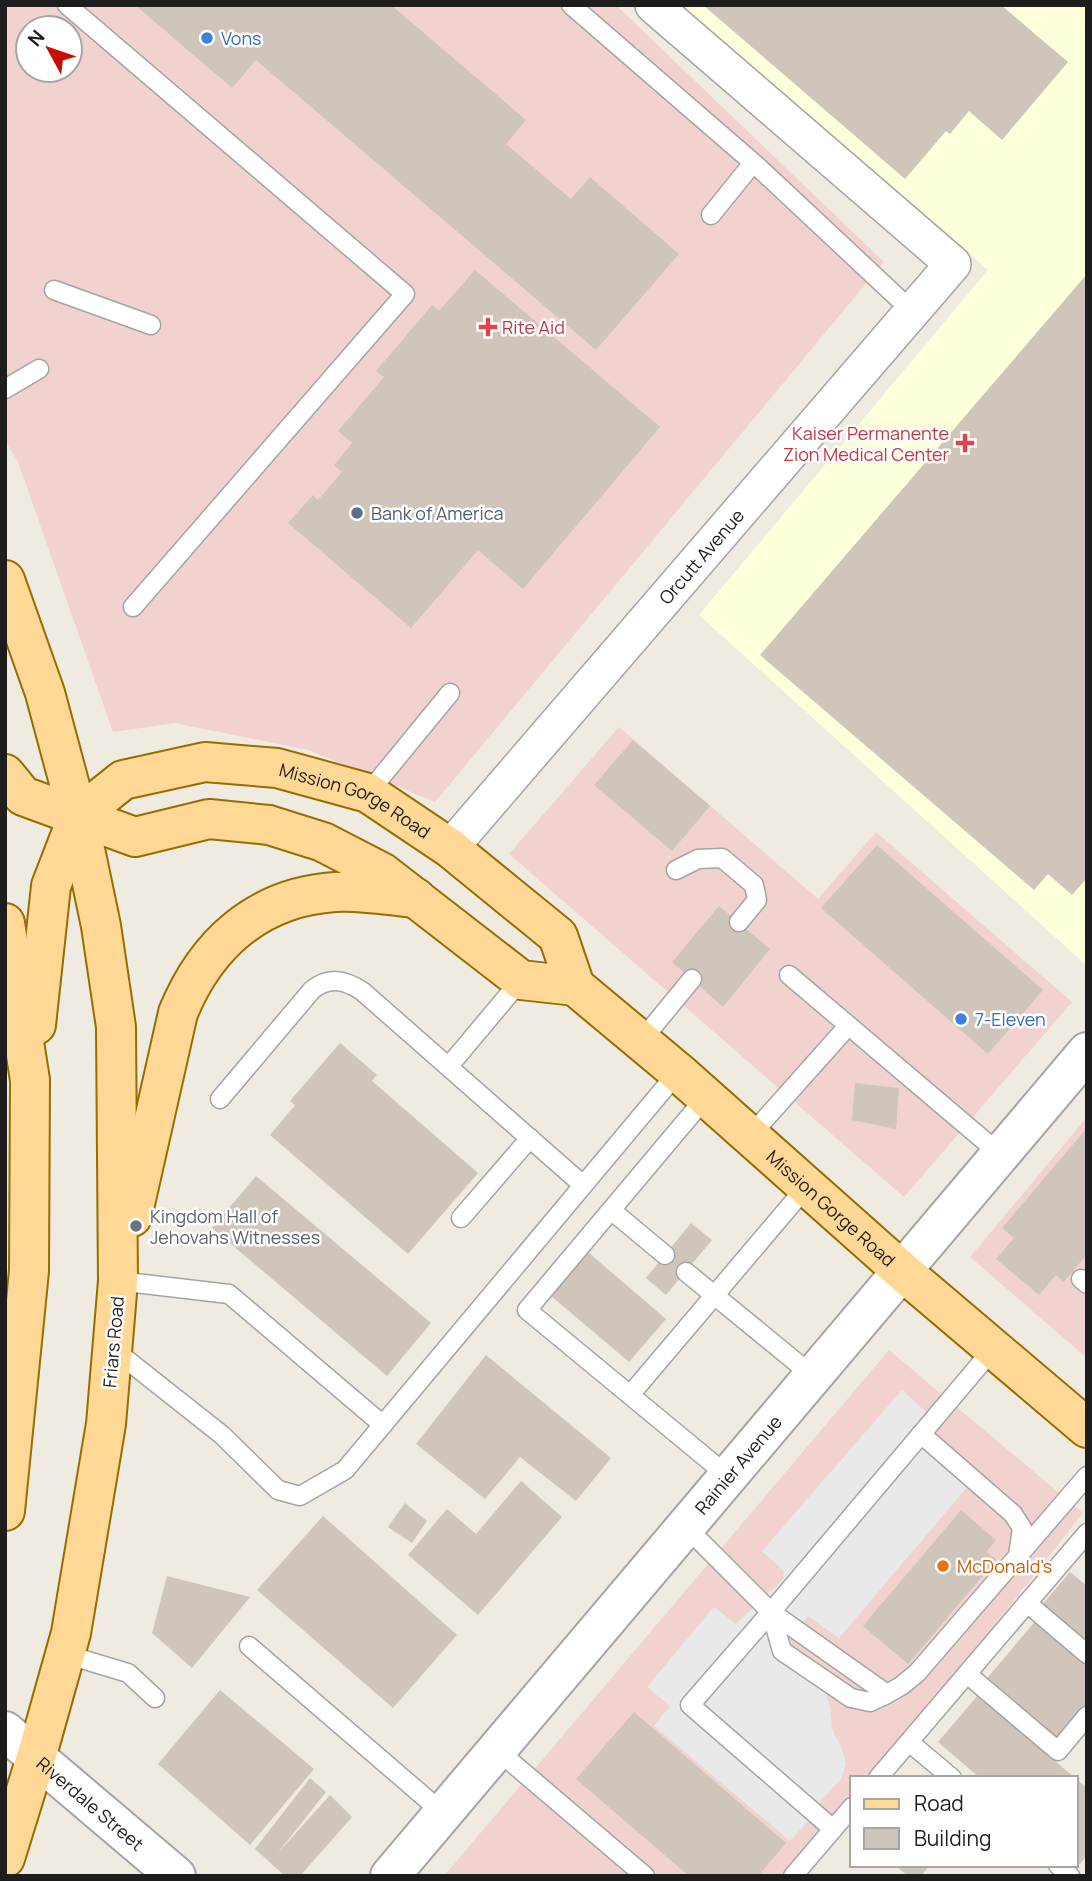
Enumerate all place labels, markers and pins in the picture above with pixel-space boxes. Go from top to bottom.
place label: Vons [221,26,262,50]
marker: Vons [199,30,215,46]
place label: Rite Aid [502,315,565,339]
marker: Rite Aid [480,319,496,335]
place label: Kaiser Permanente Zion Medical Center [783,421,950,466]
marker: Kaiser Permanente Zion Medical Center [955,433,975,453]
place label: Bank of America [371,501,504,525]
marker: Bank of America [349,505,365,521]
place label: 7-Eleven [975,1007,1046,1031]
marker: 7-Eleven [953,1011,969,1027]
place label: Kingdom Hall of Jehovahs Witnesses [150,1204,320,1249]
marker: Kingdom Hall of Jehovahs Witnesses [128,1218,144,1234]
place label: McDonald's [957,1554,1052,1578]
marker: McDonald's [935,1558,951,1574]

